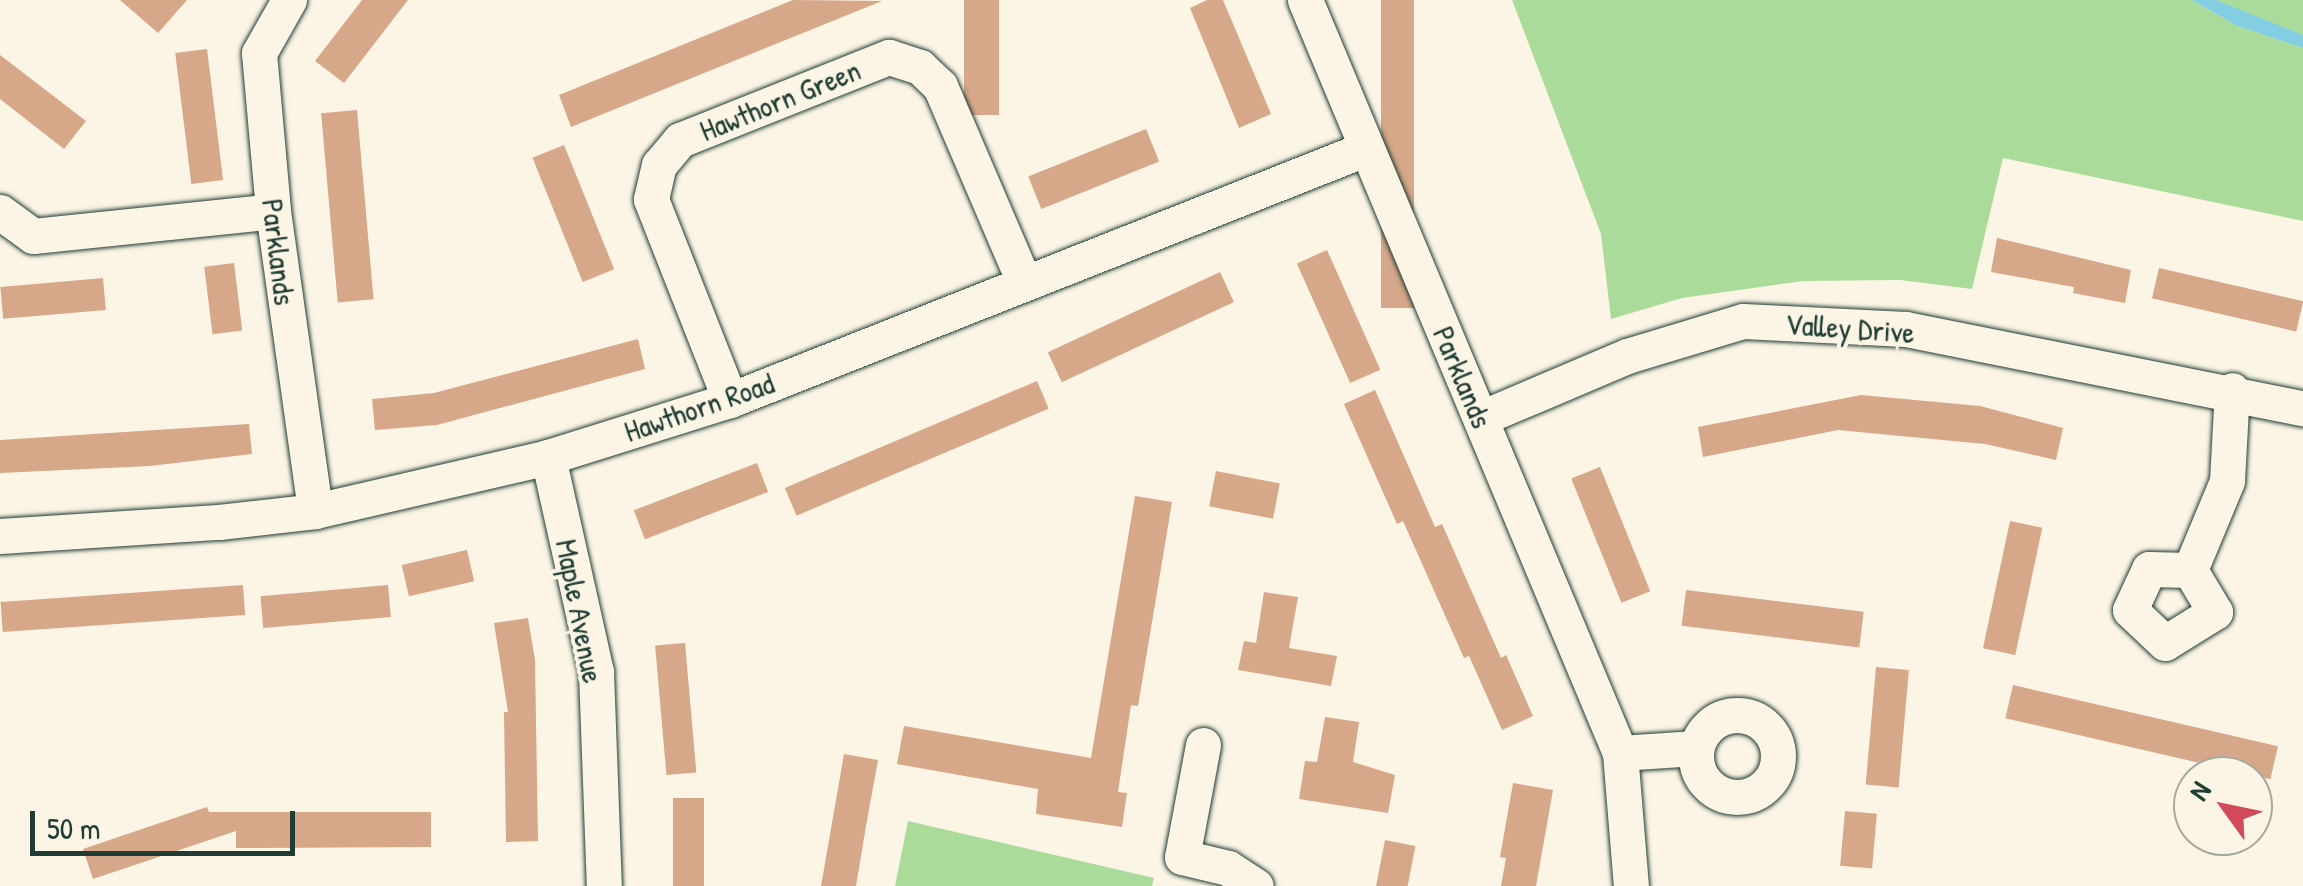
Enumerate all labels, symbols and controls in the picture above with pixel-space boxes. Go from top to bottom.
street label: Hawthorn Green [694,51,866,149]
street label: Parklands [255,197,303,307]
street label: Valley Drive [1784,306,1916,350]
street label: Parklands [1426,321,1500,433]
street label: Hawthorn Road [619,365,779,449]
street label: Maple Avenue [548,536,612,686]
north arrow [2173,756,2273,856]
text: N [2180,774,2220,807]
scale bar [35,791,300,853]
text: 50 m [47,808,100,848]

